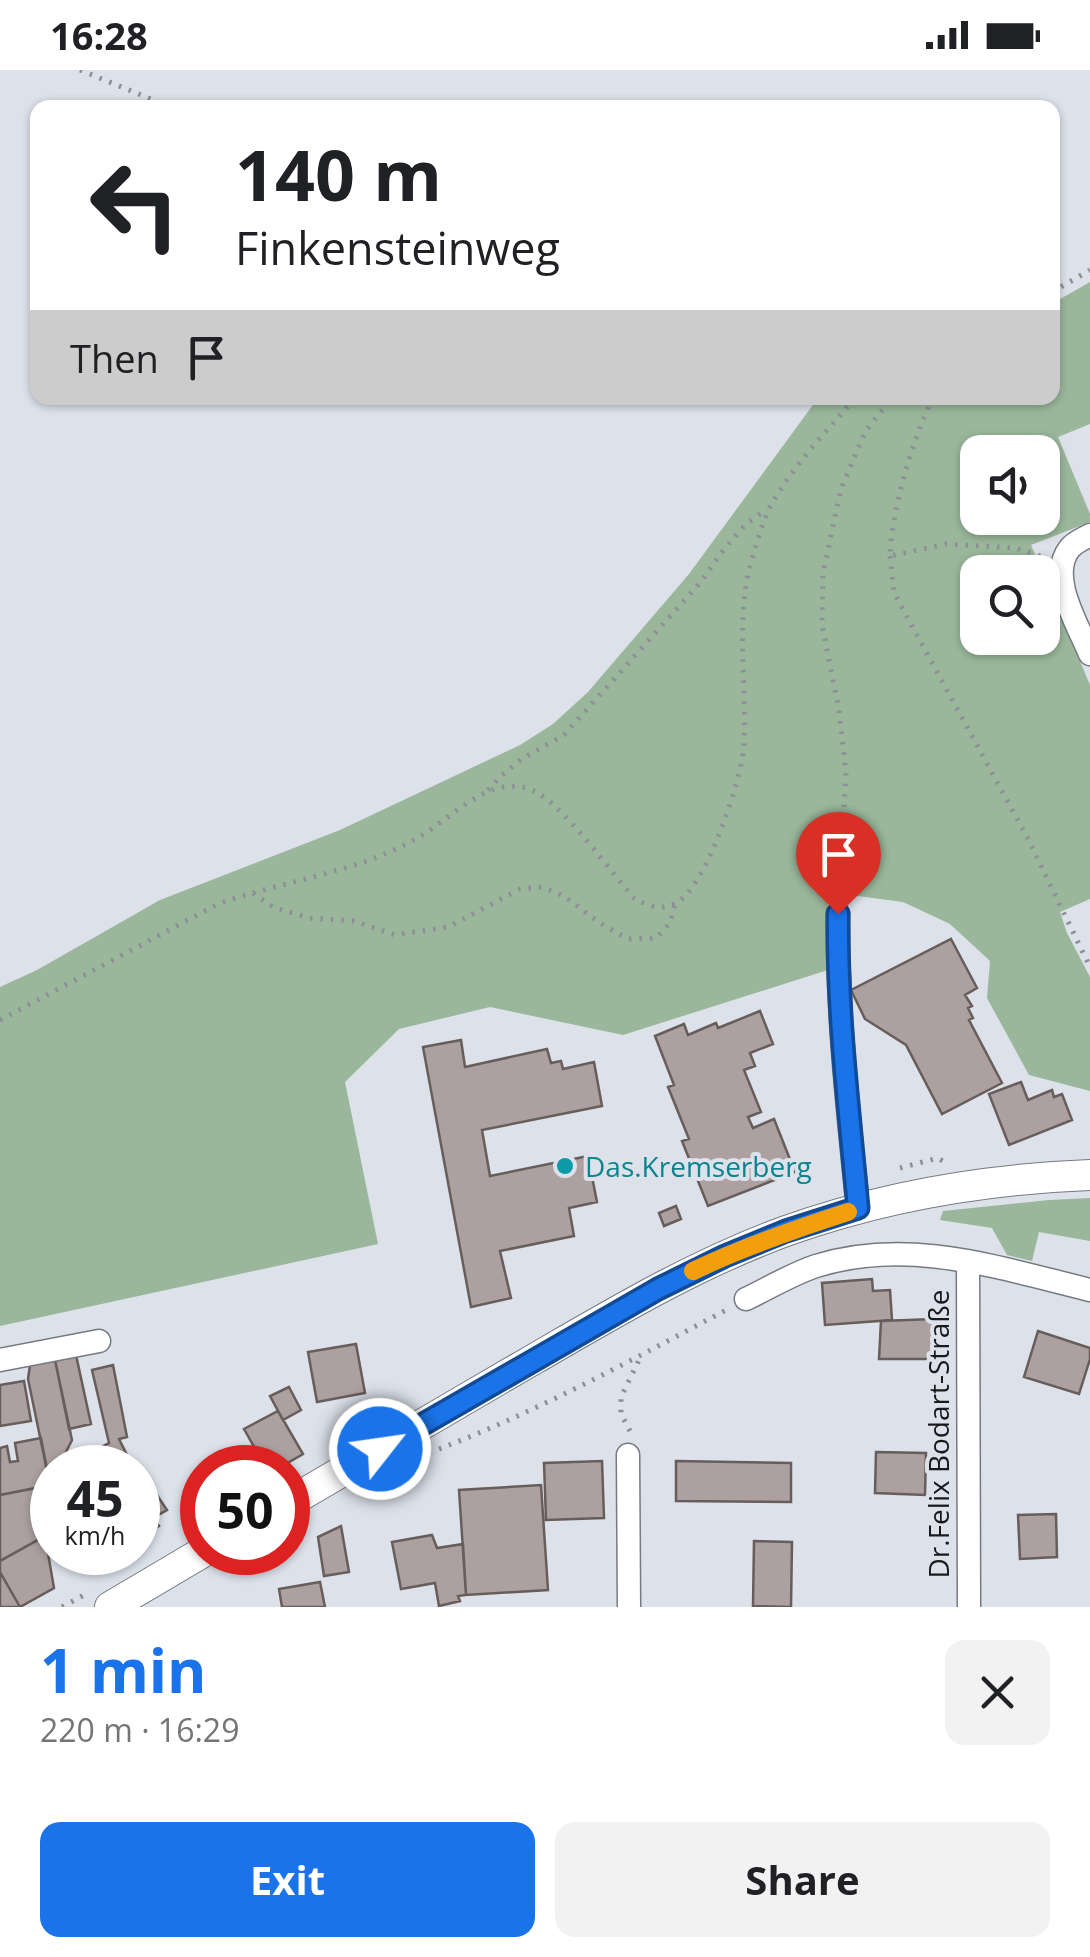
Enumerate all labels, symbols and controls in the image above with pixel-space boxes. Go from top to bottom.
text: 16:28 [50,9,148,61]
text: 140 m [235,126,442,222]
icon: left [70,140,200,270]
text: Finkensteinweg [235,217,560,278]
icon: arrive [179,330,234,385]
text: Then [70,332,159,384]
map controls [960,435,1060,655]
button: sound [960,435,1060,535]
button: search [960,555,1060,655]
pin [796,812,881,915]
icon: arrive [811,827,866,882]
place label: Das.Kremserberg [585,1147,812,1185]
marker: Das.Kremserberg [554,1155,576,1177]
street label: Dr.Felix Bodart-Straße [919,1290,957,1578]
position arrow [328,1397,432,1501]
speed limit sign: 50 [180,1445,310,1575]
text: 45 [66,1464,124,1532]
text: km/h [65,1518,125,1552]
text: 1 min [40,1629,207,1711]
button: close [945,1640,1050,1745]
text: 220 m · 16:29 [40,1708,239,1751]
button: Exit [40,1822,535,1937]
button: Share [555,1822,1050,1937]

